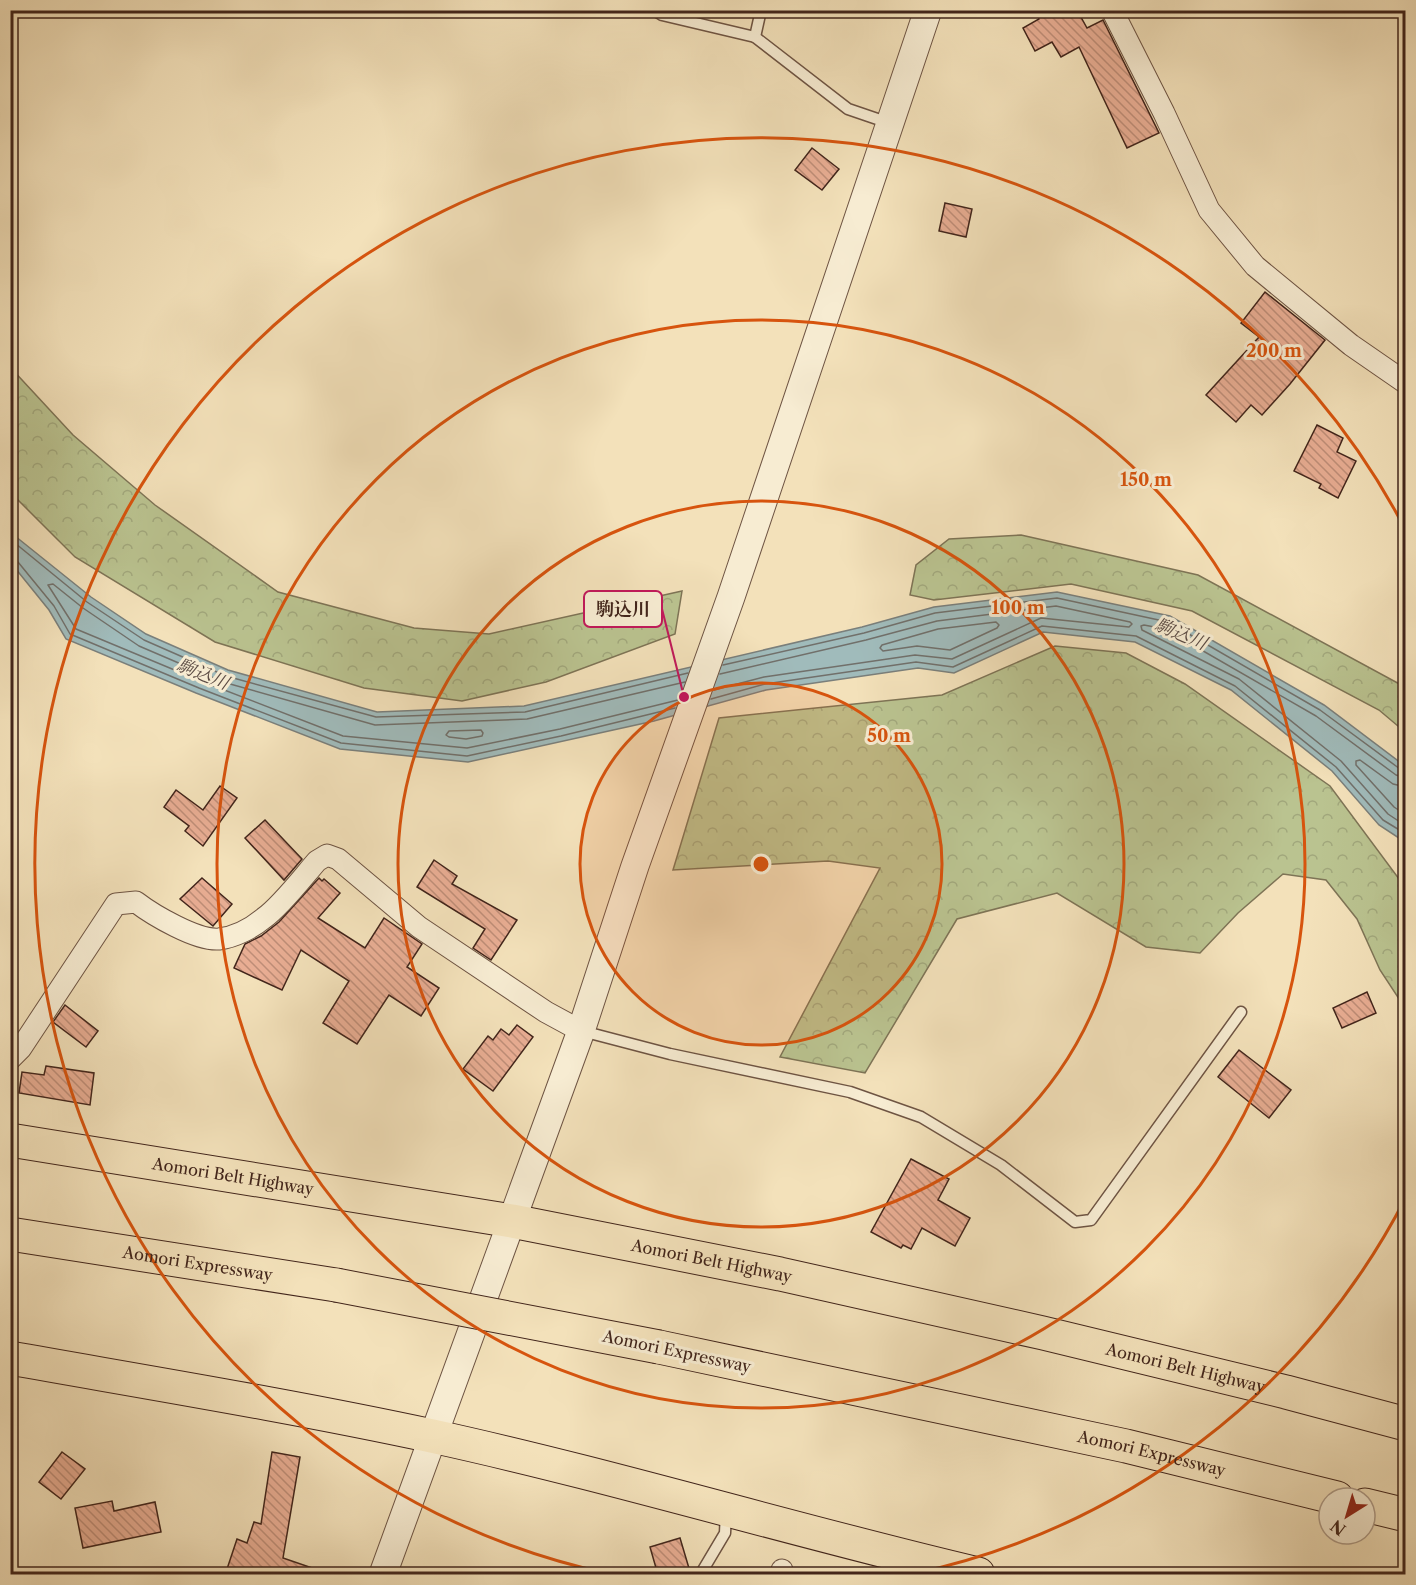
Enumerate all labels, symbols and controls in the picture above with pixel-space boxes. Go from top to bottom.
text: 200 m [1246,340,1302,362]
text: 150 m [1120,469,1172,491]
callout: 駒込川 [584,591,662,627]
text: 100 m [991,597,1045,619]
text: 駒込川 [596,598,650,620]
water label: 駒込川 [1152,613,1212,655]
water label: 駒込川 [174,654,234,695]
text: 50 m [867,725,911,747]
centre of rings [751,854,771,874]
street label: Aomori Belt Highway [150,1153,316,1199]
street label: Aomori Belt Highway [629,1235,795,1287]
street label: Aomori Expressway [120,1242,275,1285]
street label: Aomori Expressway [600,1325,754,1377]
street label: Aomori Belt Highway [1103,1338,1268,1397]
street label: Aomori Expressway [1075,1426,1229,1480]
north arrow [1317,1486,1377,1546]
text: N [1326,1516,1350,1540]

